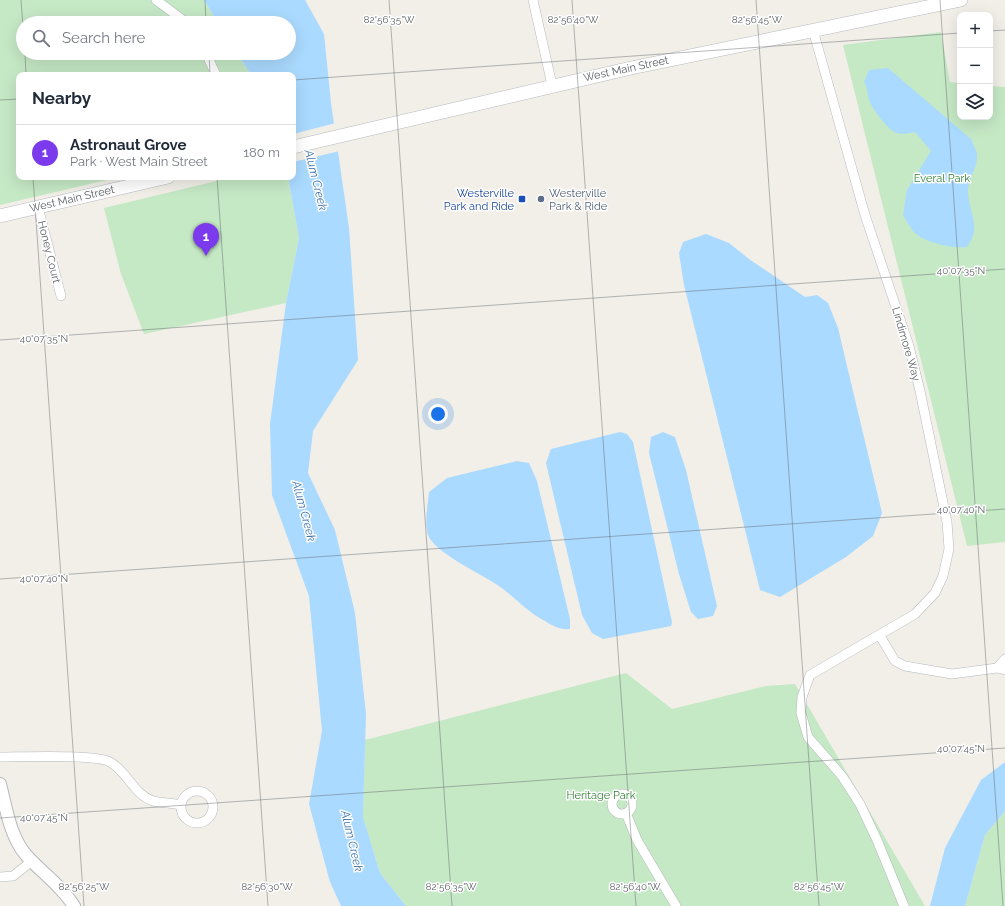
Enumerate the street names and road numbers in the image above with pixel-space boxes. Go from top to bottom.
street label: West Main Street [582,54,670,84]
street label: West Main Street [28,183,116,215]
street label: Honey Court [35,219,63,285]
street label: Lindimore Way [889,305,923,383]

